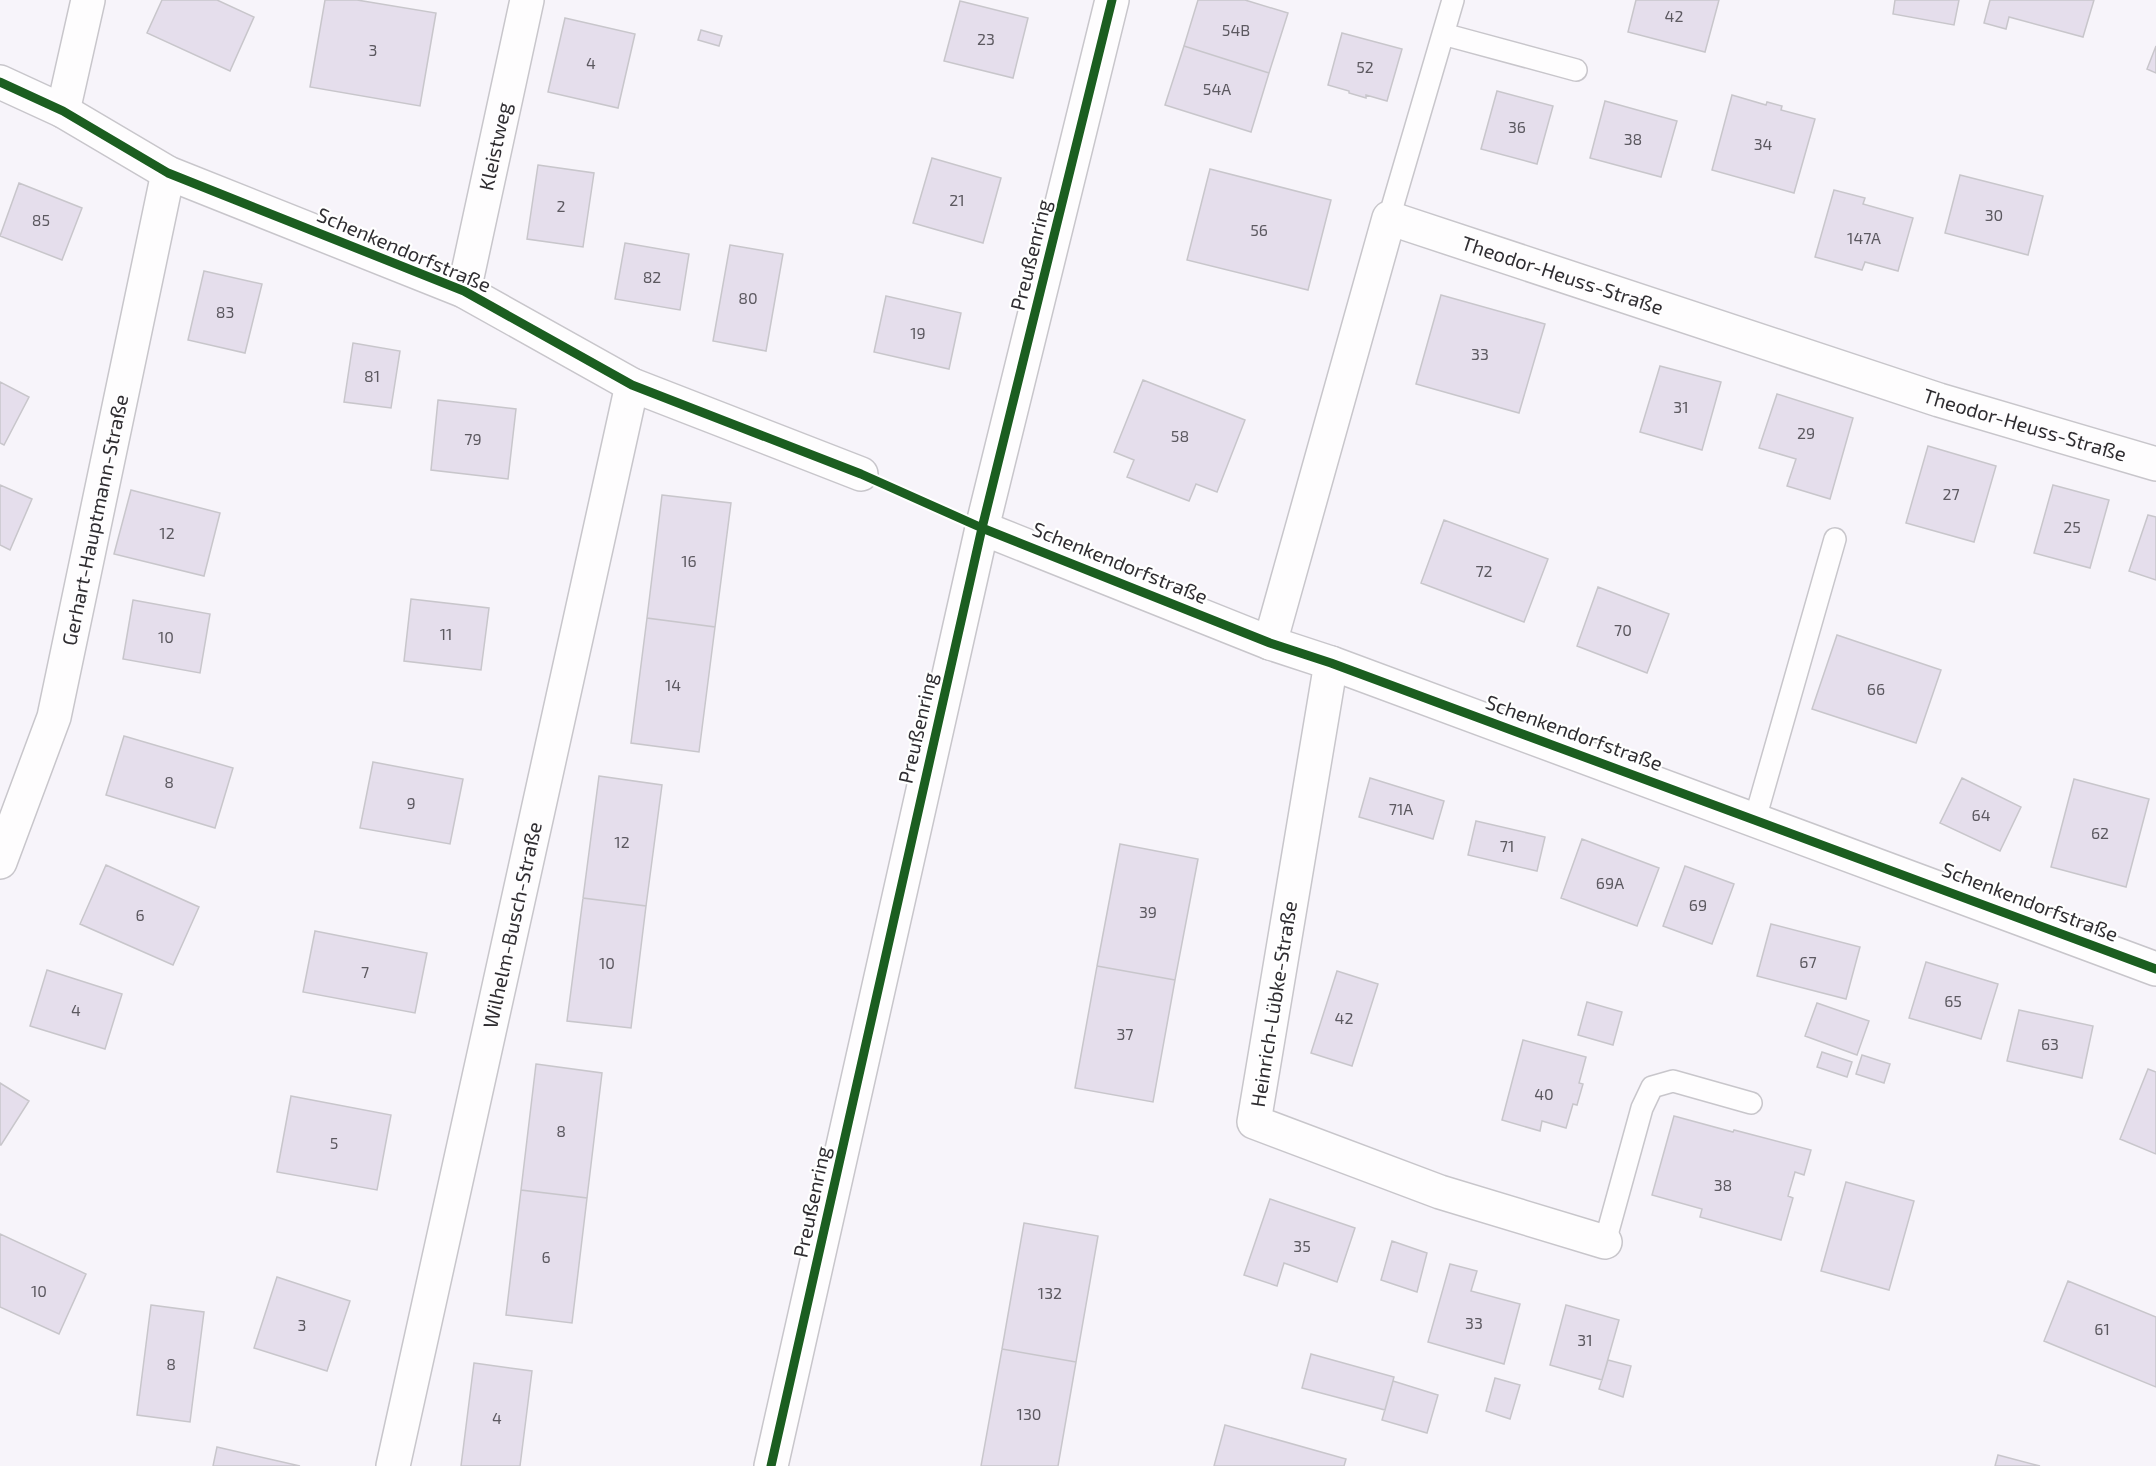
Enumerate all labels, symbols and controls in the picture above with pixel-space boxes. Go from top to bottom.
house number: 42 [1665,6,1683,25]
house number: 54B [1222,20,1250,39]
house number: 23 [977,29,995,48]
house number: 3 [369,40,377,59]
house number: 4 [586,53,596,72]
house number: 52 [1356,57,1374,76]
house number: 54A [1203,79,1231,98]
street label: Kleistweg [473,100,516,192]
house number: 36 [1508,117,1526,136]
house number: 38 [1624,129,1642,148]
house number: 34 [1754,134,1773,153]
house number: 21 [949,190,965,209]
house number: 2 [557,196,566,215]
street label: Preußenring [1005,197,1055,313]
street label: Schenkendorfstraße [314,202,495,297]
house number: 30 [1985,205,2003,224]
house number: 85 [32,210,50,229]
house number: 56 [1250,220,1268,239]
house number: 147A [1847,228,1881,247]
street label: Theodor-Heuss-Straße [1459,230,1667,319]
house number: 82 [643,267,661,286]
house number: 80 [738,288,758,307]
house number: 83 [216,302,234,321]
house number: 19 [910,323,926,342]
house number: 33 [1471,344,1489,363]
house number: 81 [364,366,380,385]
street label: Theodor-Heuss-Straße [1920,383,2130,466]
street label: Gerhart-Hauptmann-Straße [56,392,132,648]
house number: 31 [1673,397,1689,416]
house number: 29 [1797,423,1815,442]
house number: 58 [1171,426,1189,445]
house number: 79 [464,429,482,448]
house number: 27 [1942,484,1960,503]
street label: Schenkendorfstraße [1029,516,1211,608]
house number: 25 [2063,517,2081,536]
house number: 12 [159,523,175,542]
house number: 16 [681,551,697,570]
house number: 72 [1475,561,1493,580]
house number: 70 [1614,620,1632,639]
house number: 11 [440,624,452,643]
house number: 10 [158,627,174,646]
street label: Preußenring [893,670,941,786]
house number: 14 [665,675,681,694]
house number: 66 [1867,679,1885,698]
street label: Schenkendorfstraße [1483,689,1666,775]
house number: 8 [164,772,174,791]
house number: 9 [406,793,416,812]
house number: 71A [1389,799,1413,818]
house number: 64 [1972,805,1991,824]
street label: Wilhelm-Busch-Straße [477,819,546,1030]
house number: 62 [2091,823,2109,842]
house number: 12 [614,832,630,851]
house number: 71 [1500,836,1514,855]
street label: Schenkendorfstraße [1939,856,2122,946]
house number: 69A [1596,873,1624,892]
house number: 69 [1689,895,1707,914]
street label: Heinrich-Lübke-Straße [1245,899,1301,1109]
house number: 39 [1139,902,1157,921]
house number: 6 [135,905,145,924]
house number: 67 [1799,952,1817,971]
house number: 10 [599,953,615,972]
house number: 7 [361,962,369,981]
house number: 65 [1944,991,1962,1010]
house number: 4 [71,1000,81,1019]
house number: 42 [1335,1008,1353,1027]
house number: 37 [1116,1024,1134,1043]
house number: 63 [2041,1034,2059,1053]
house number: 40 [1534,1084,1554,1103]
house number: 8 [556,1121,566,1140]
house number: 5 [330,1133,338,1152]
street label: Preußenring [788,1144,835,1260]
house number: 38 [1714,1175,1732,1194]
house number: 35 [1293,1236,1311,1255]
house number: 6 [541,1247,551,1266]
house number: 10 [31,1281,47,1300]
house number: 132 [1038,1283,1062,1302]
house number: 33 [1465,1313,1483,1332]
house number: 3 [298,1315,306,1334]
house number: 61 [2094,1319,2110,1338]
house number: 31 [1577,1330,1593,1349]
house number: 8 [166,1354,176,1373]
house number: 130 [1017,1404,1041,1423]
house number: 4 [492,1408,502,1427]

